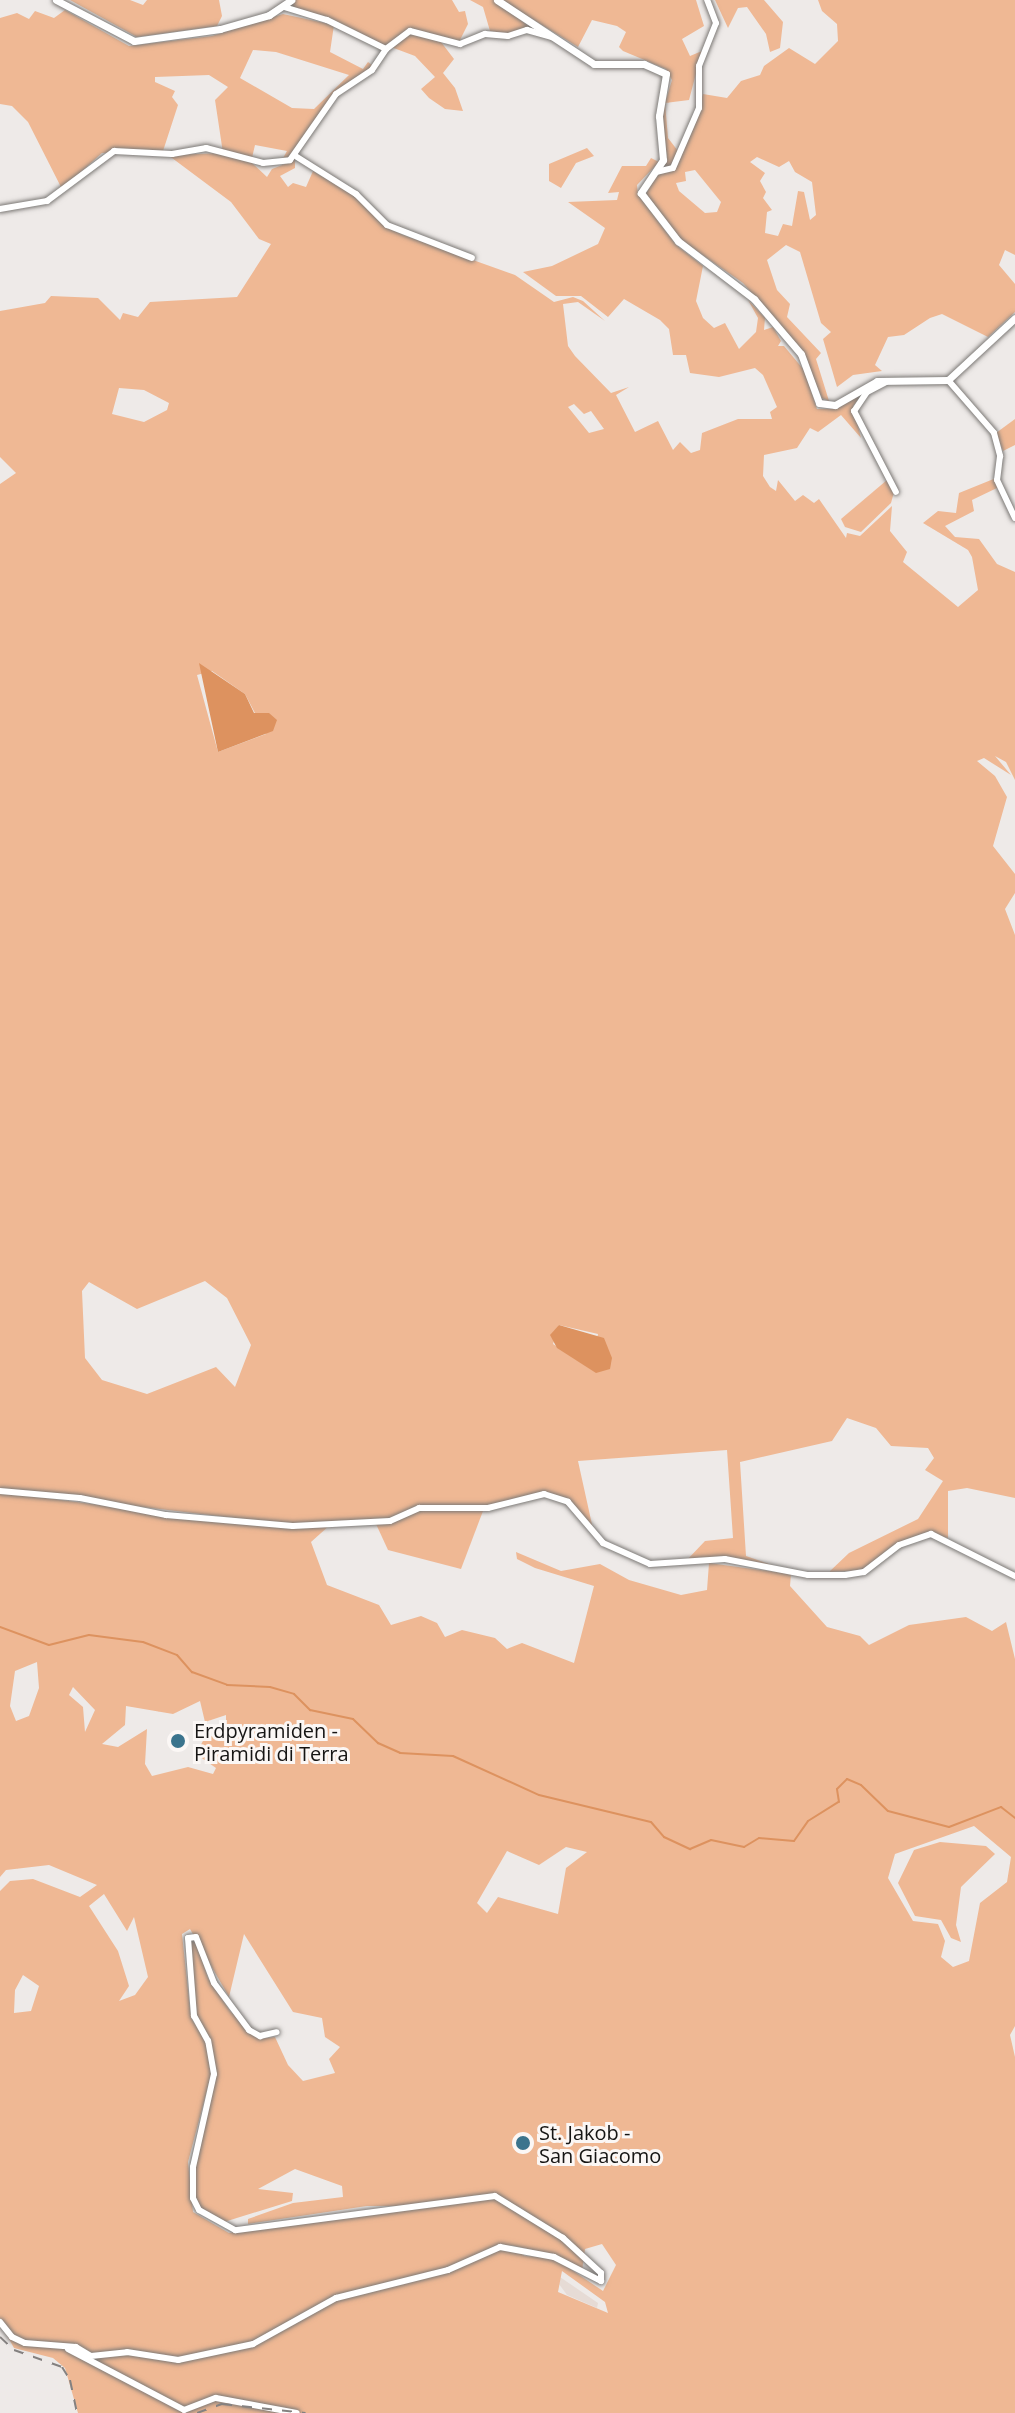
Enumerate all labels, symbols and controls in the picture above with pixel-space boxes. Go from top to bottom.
place label: Erdpyramiden - Piramidi di Terra [194,1718,349,1765]
marker: Erdpyramiden - Piramidi di Terra [169,1732,187,1750]
place label: St. Jakob - San Giacomo [539,2120,661,2167]
marker: St. Jakob - San Giacomo [514,2134,532,2152]

